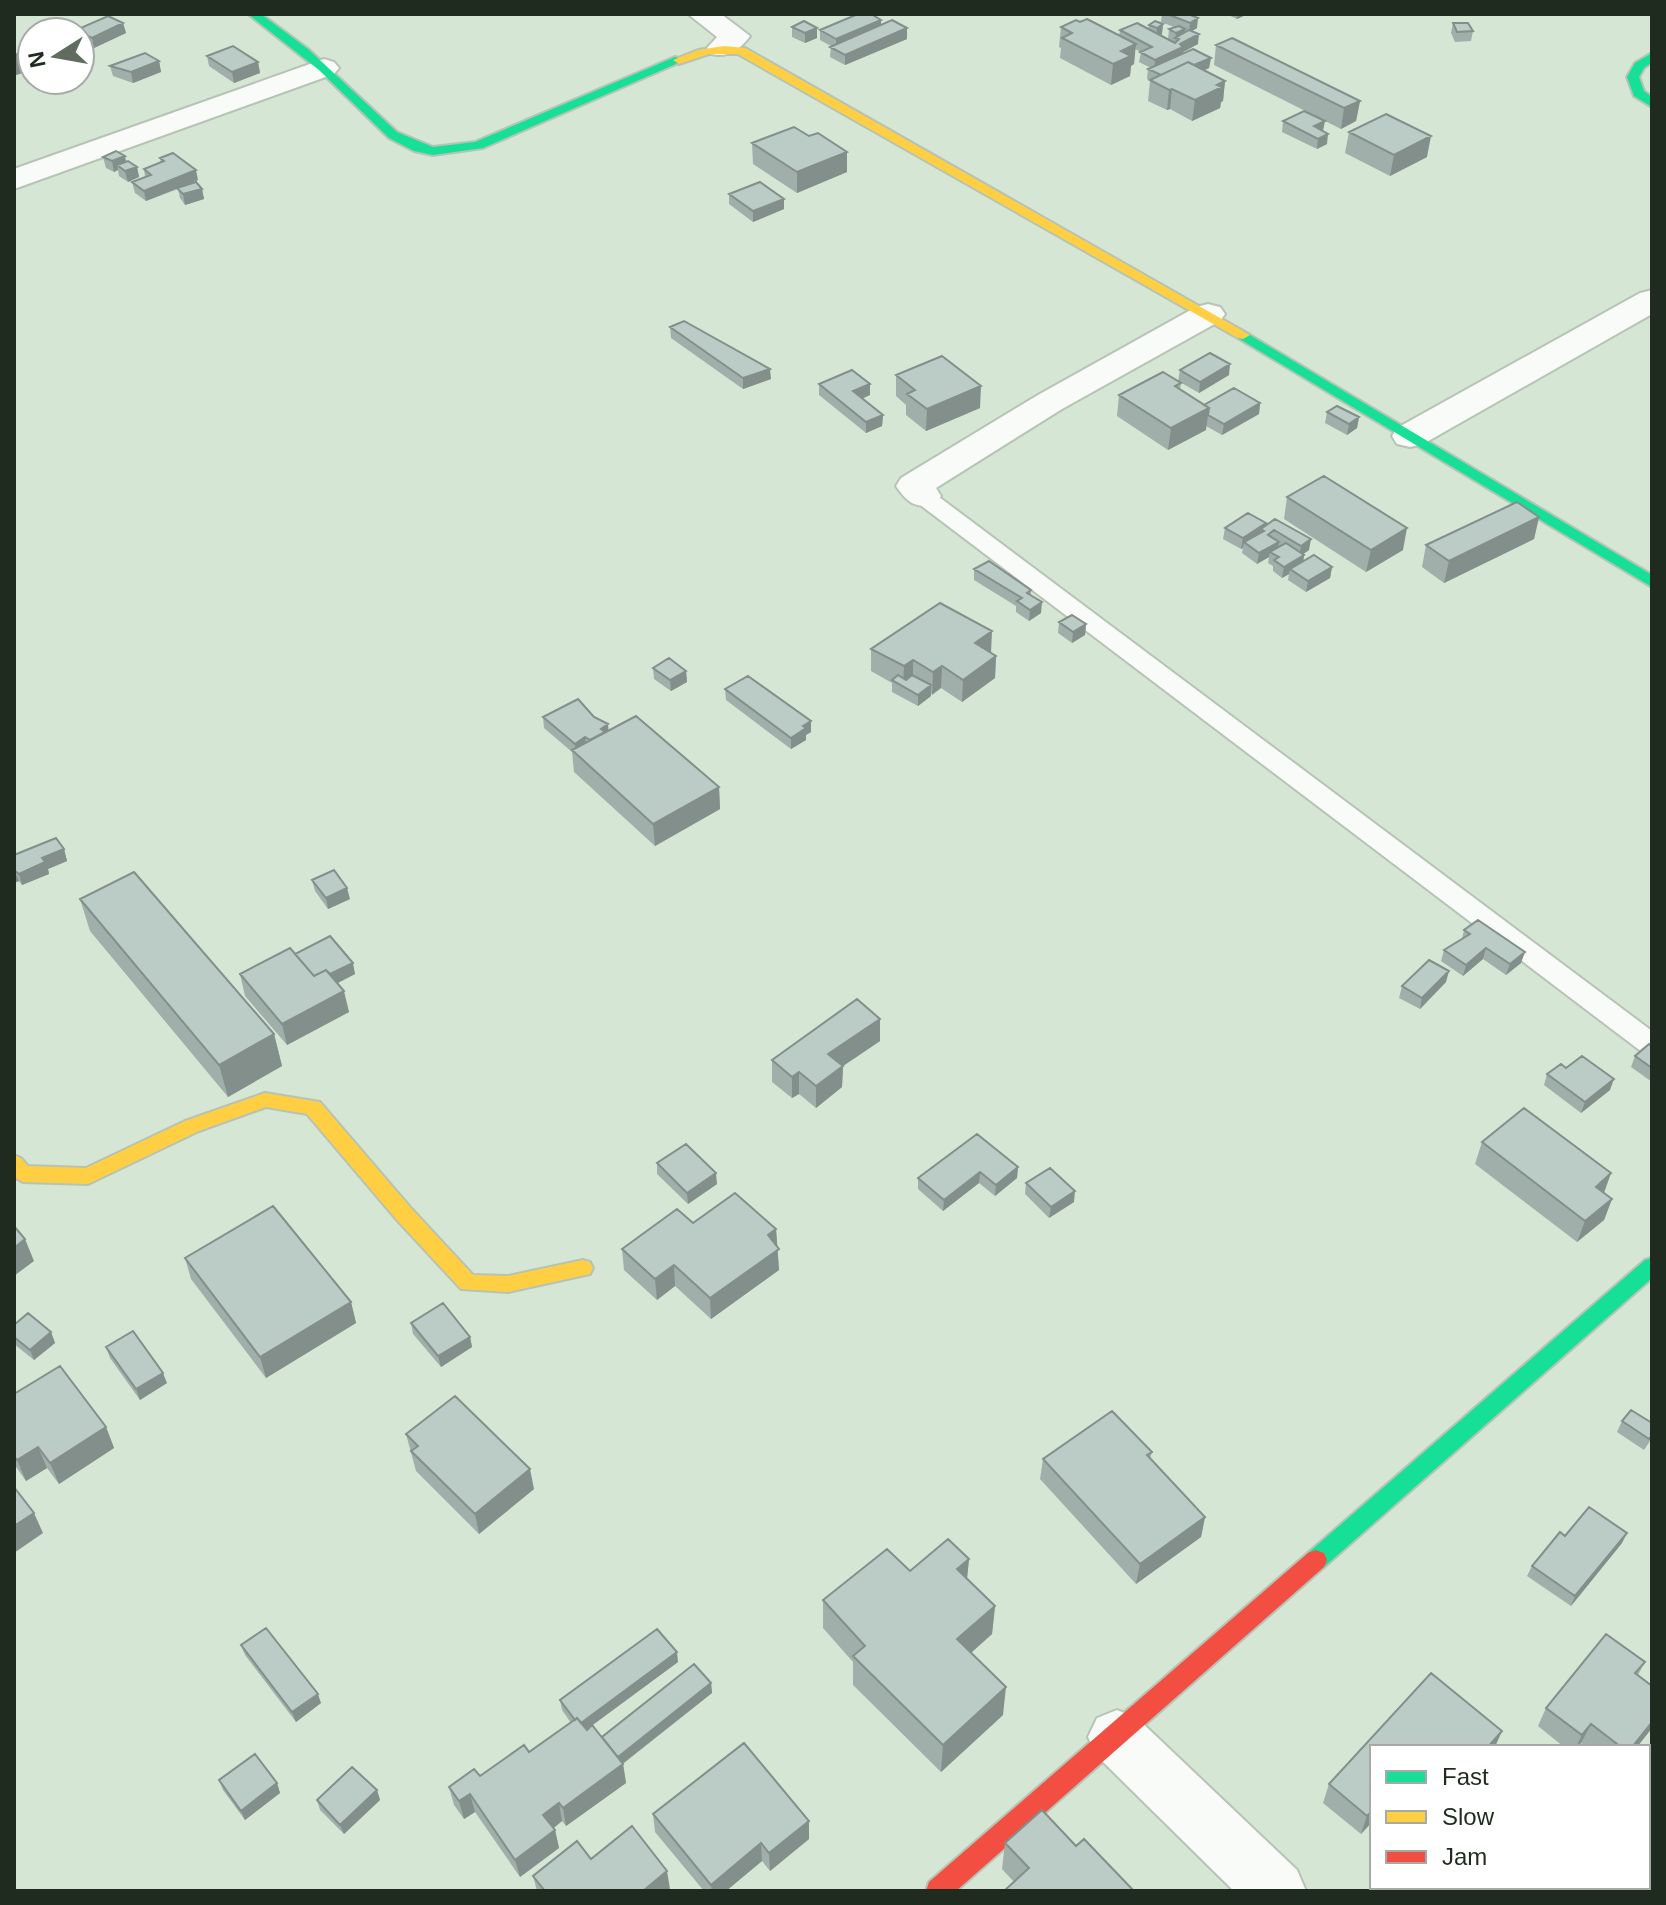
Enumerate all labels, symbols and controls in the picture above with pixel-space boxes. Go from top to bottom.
north arrow [16,16,96,96]
text: N [23,50,51,70]
legend [1370,1745,1650,1889]
text: Fast [1442,1763,1489,1790]
text: Slow [1442,1803,1495,1830]
text: Jam [1442,1843,1487,1870]

